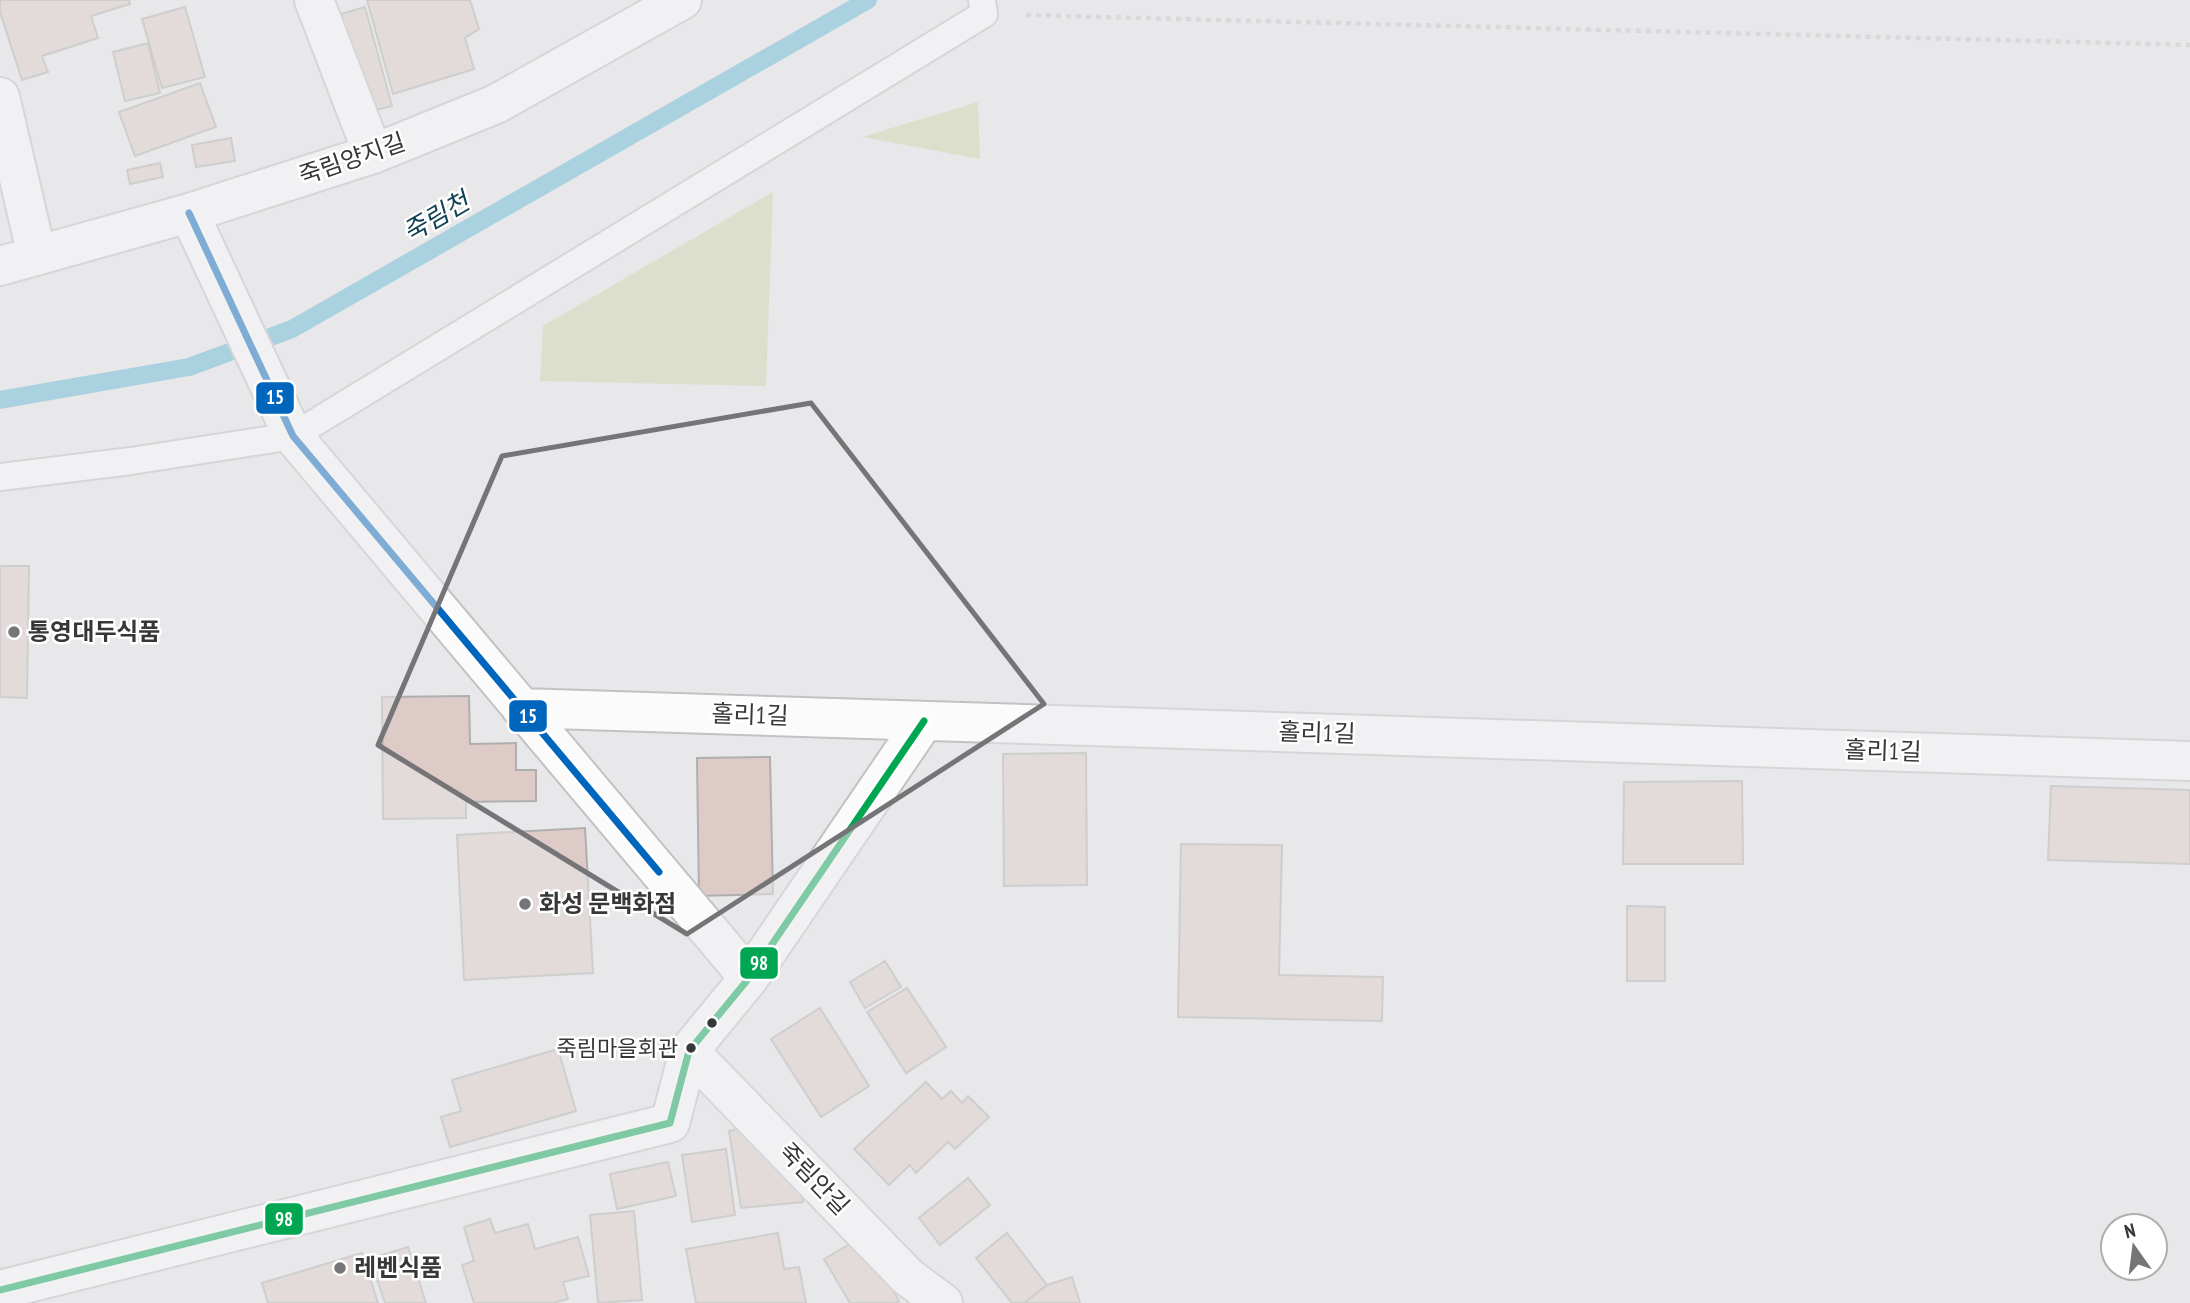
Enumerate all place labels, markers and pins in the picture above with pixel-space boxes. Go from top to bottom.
place label: 통영대두식품 [28,616,160,647]
marker: 통영대두식품 [6,624,22,640]
place label: 화성 문백화점 [539,888,676,919]
marker: 화성 문백화점 [517,896,533,912]
unlabelled marker [705,1016,719,1030]
place label: 죽림마을회관 [557,1034,678,1062]
marker: 죽림마을회관 [684,1041,698,1055]
place label: 레벤식품 [354,1252,442,1283]
marker: 레벤식품 [332,1260,348,1276]

